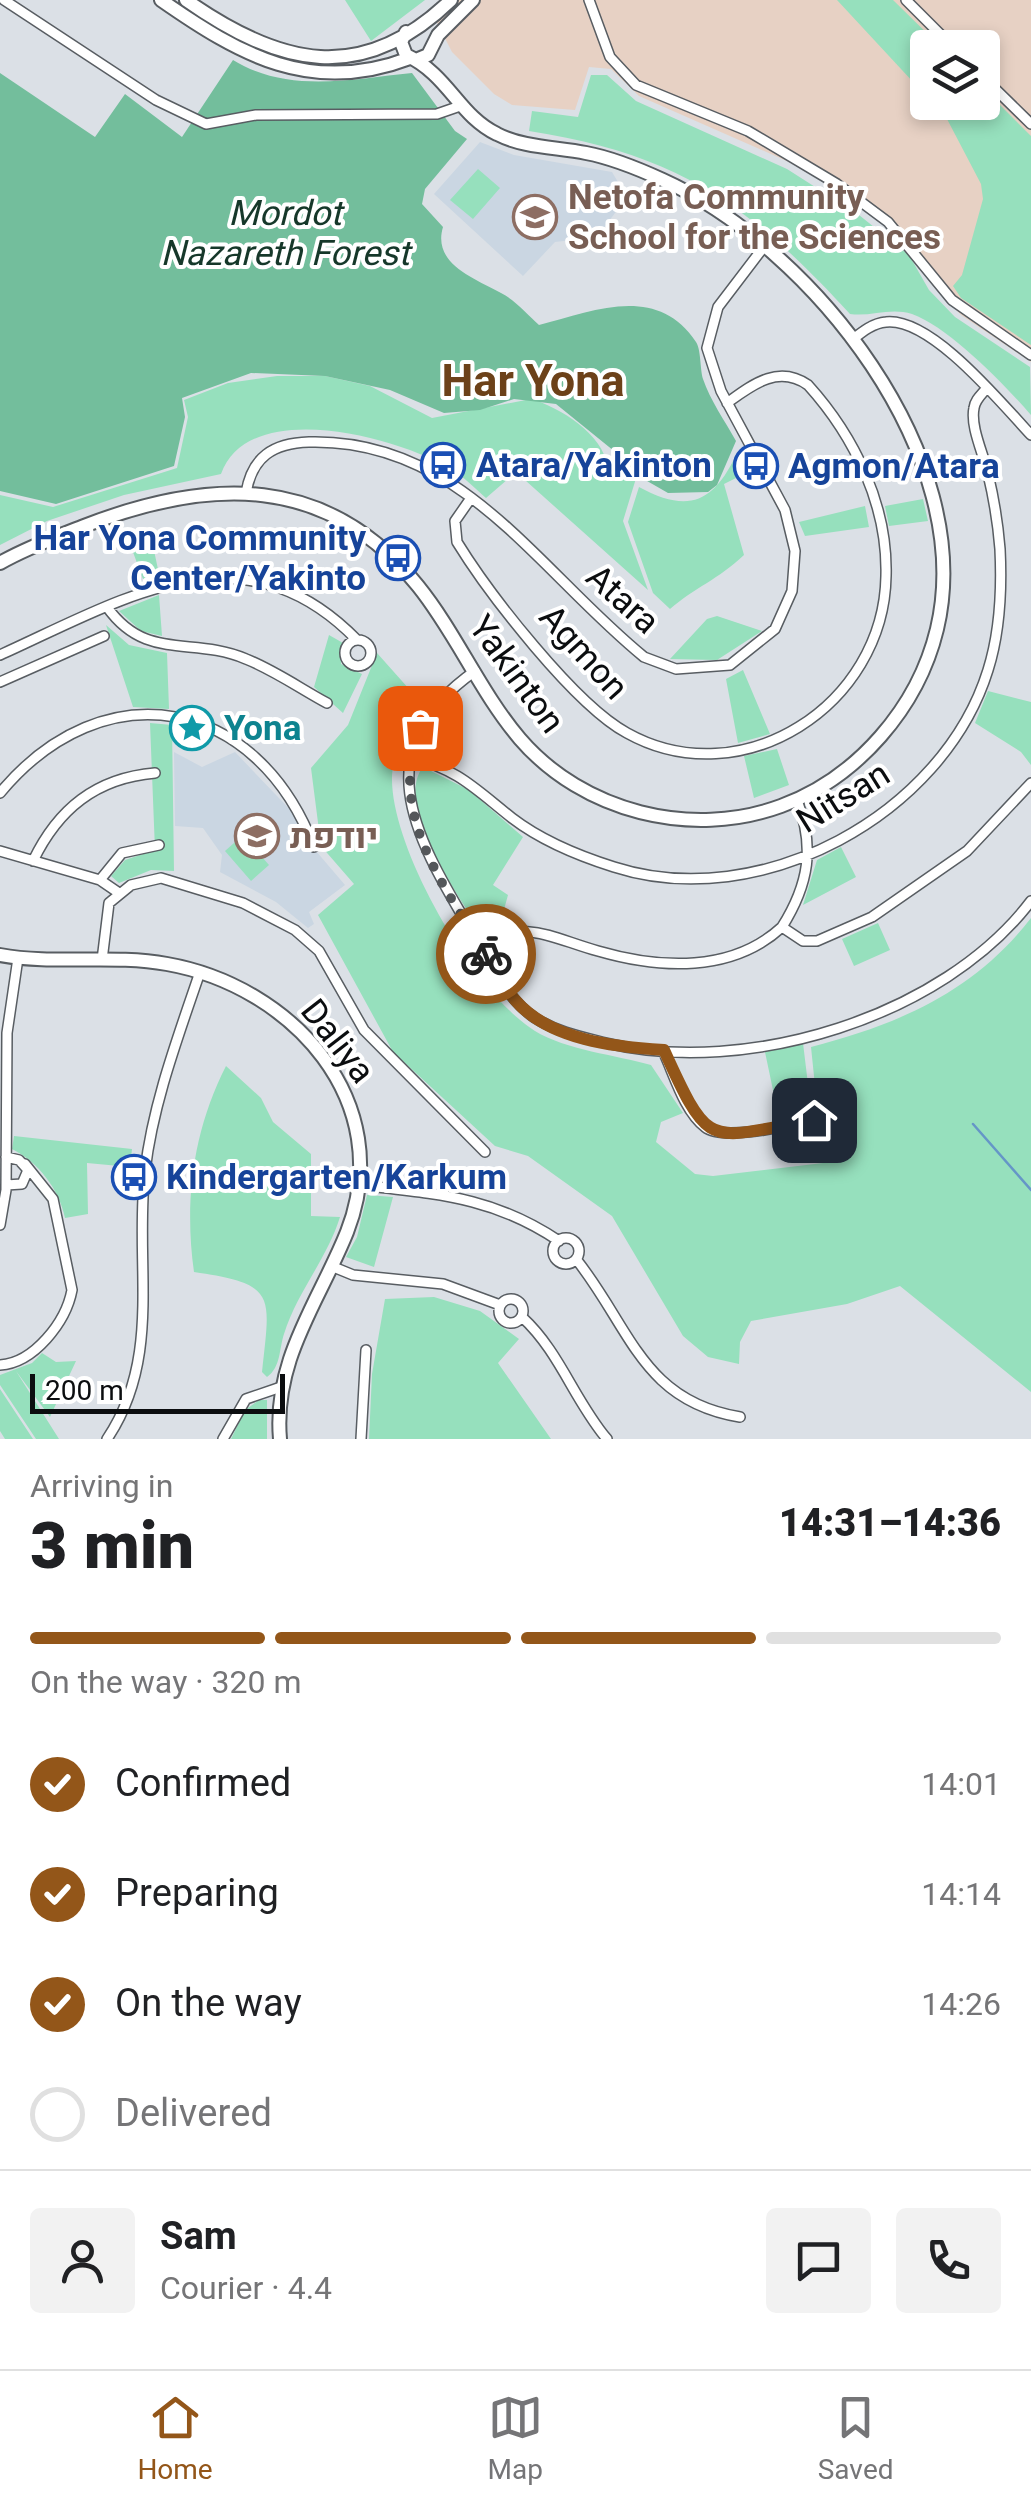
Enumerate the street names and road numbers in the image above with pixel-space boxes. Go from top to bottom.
street label: Atara [574,552,671,647]
street label: Agmon [526,593,640,712]
street label: Yakinton [455,605,577,745]
street label: Nitsan [787,749,900,847]
street label: Daliya [288,988,387,1095]

